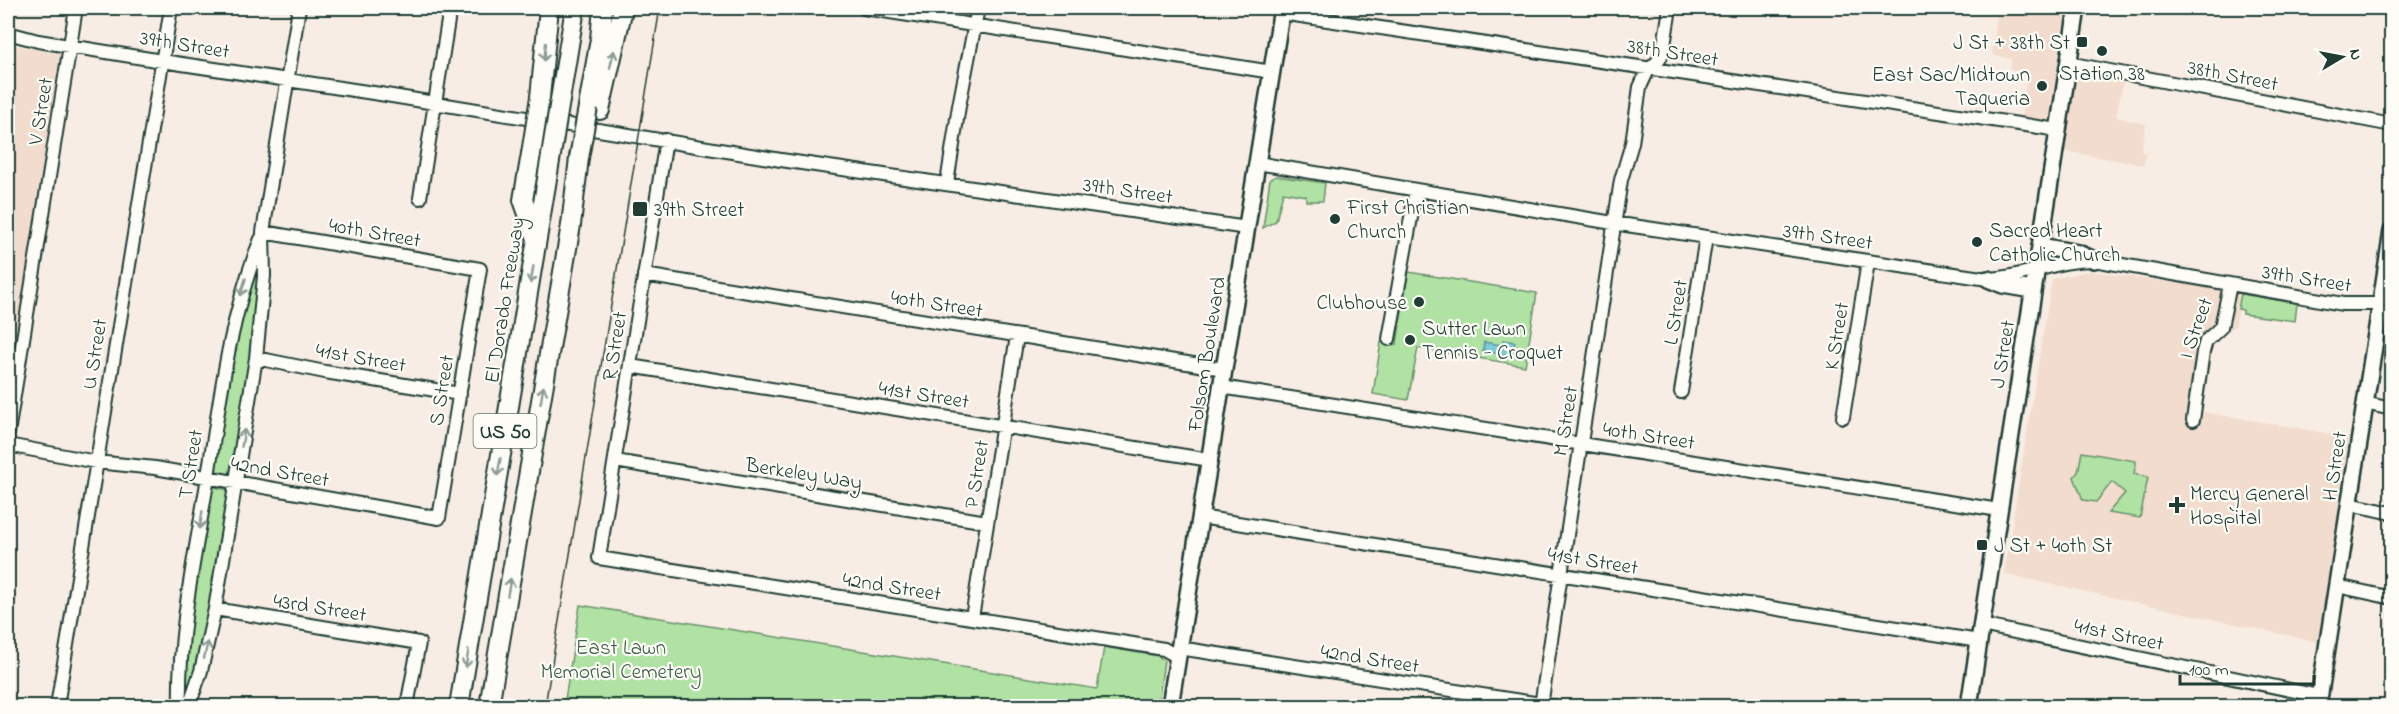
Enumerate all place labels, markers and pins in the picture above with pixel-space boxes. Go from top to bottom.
place label: J St + 38th St [1953,29,2070,59]
marker: J St + 38th St [2075,35,2089,49]
marker: Station 38 [2095,44,2109,58]
place label: Station 38 [2059,60,2145,90]
place label: East Sac/Midtown Taqueria [1872,61,2030,115]
marker: East Sac/Midtown Taqueria [2035,79,2049,93]
place label: First Christian Church [1346,194,1469,248]
place label: 39th Street [654,196,744,226]
marker: 39th Street [631,200,649,218]
marker: First Christian Church [1328,212,1342,226]
place label: Sacred Heart Catholic Church [1989,217,2120,271]
marker: Sacred Heart Catholic Church [1970,235,1984,249]
place label: Clubhouse [1317,289,1408,319]
marker: Clubhouse [1412,295,1426,309]
place label: Sutter Lawn Tennis - Croquet [1422,315,1563,369]
marker: Sutter Lawn Tennis - Croquet [1403,333,1417,347]
place label: Mercy General Hospital [2190,480,2309,534]
marker: Mercy General Hospital [2168,496,2186,514]
place label: J St + 40th St [1994,532,2112,562]
marker: J St + 40th St [1975,538,1989,552]

